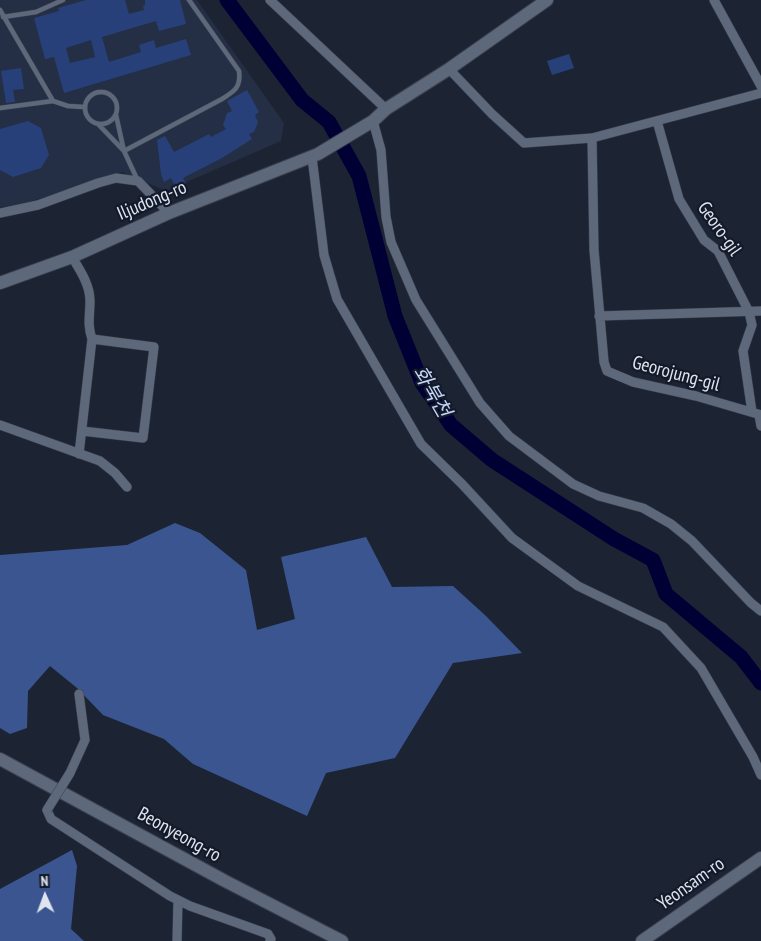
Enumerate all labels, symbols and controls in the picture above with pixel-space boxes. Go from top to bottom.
street label: Iljudong-ro [114,176,190,226]
street label: Georo-gil [692,197,746,261]
street label: Georojung-gil [630,351,722,397]
water label: 화북천 [407,362,455,422]
street label: Beonyeong-ro [133,803,225,867]
street label: Yeonsam-ro [653,853,729,915]
north arrow [20,871,70,921]
text: N [40,872,49,890]

